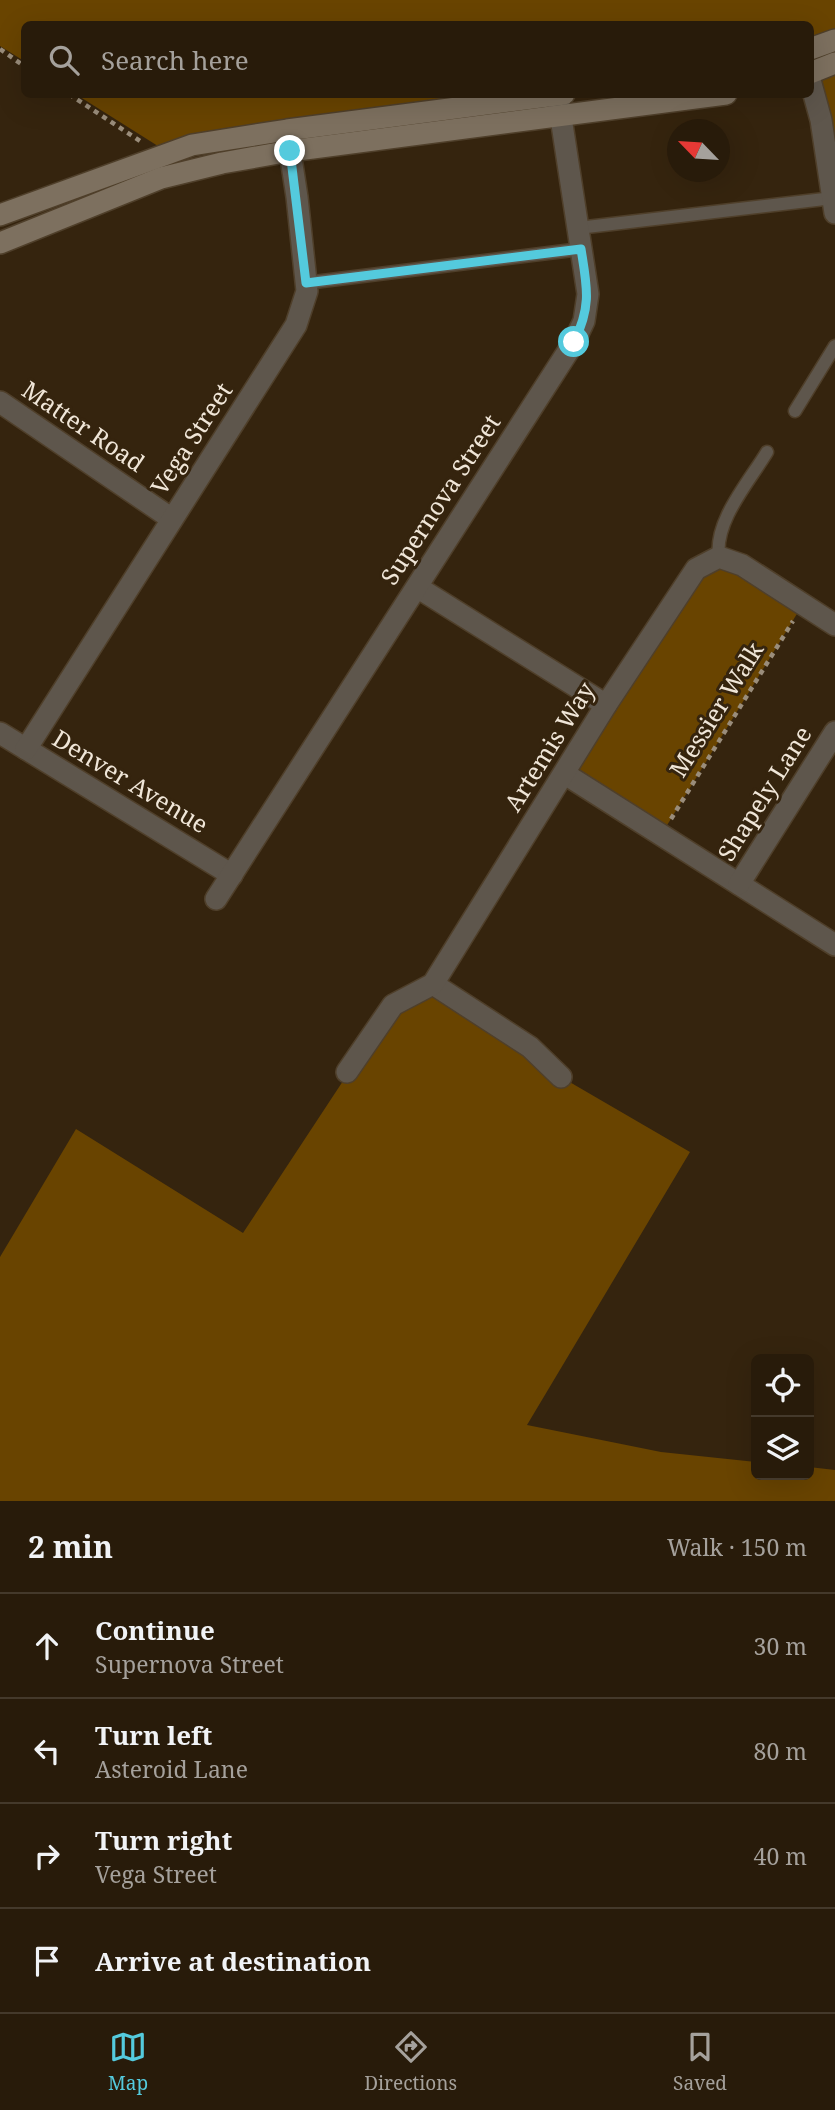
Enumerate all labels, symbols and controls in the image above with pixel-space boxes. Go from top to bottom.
search box [21,21,814,98]
icon: search [45,41,83,79]
text: Search here [101,42,249,78]
north arrow [667,119,730,182]
route end [274,135,305,166]
route start [558,326,589,357]
street label: Matter Road [16,373,152,479]
street label: Vega Street [142,376,239,501]
street label: Supernova Street [372,408,507,591]
street label: Messier Walk [661,635,771,783]
street label: Artemis Way [496,675,602,817]
street label: Shapely Lane [709,719,818,867]
street label: Denver Avenue [47,721,215,840]
map controls [751,1354,814,1480]
button: locate [751,1354,814,1417]
button: layers [751,1417,814,1480]
text: 2 min [28,1526,113,1567]
text: Walk · 150 m [667,1531,807,1563]
text: Continue [95,1612,215,1648]
icon: ahead [28,1627,66,1665]
text: 30 m [754,1630,807,1662]
text: Supernova Street [95,1648,284,1680]
text: Turn left [95,1717,212,1753]
icon: left [28,1732,66,1770]
text: 80 m [754,1735,807,1767]
text: Asteroid Lane [95,1753,248,1785]
text: Turn right [95,1822,232,1858]
icon: right [28,1837,66,1875]
text: 40 m [754,1840,807,1872]
text: Vega Street [95,1858,217,1890]
icon: arrive [28,1942,66,1980]
text: Arrive at destination [95,1943,371,1979]
tab: Map [108,2028,148,2096]
tab: Directions [364,2028,457,2096]
tab: Saved [673,2028,727,2096]

